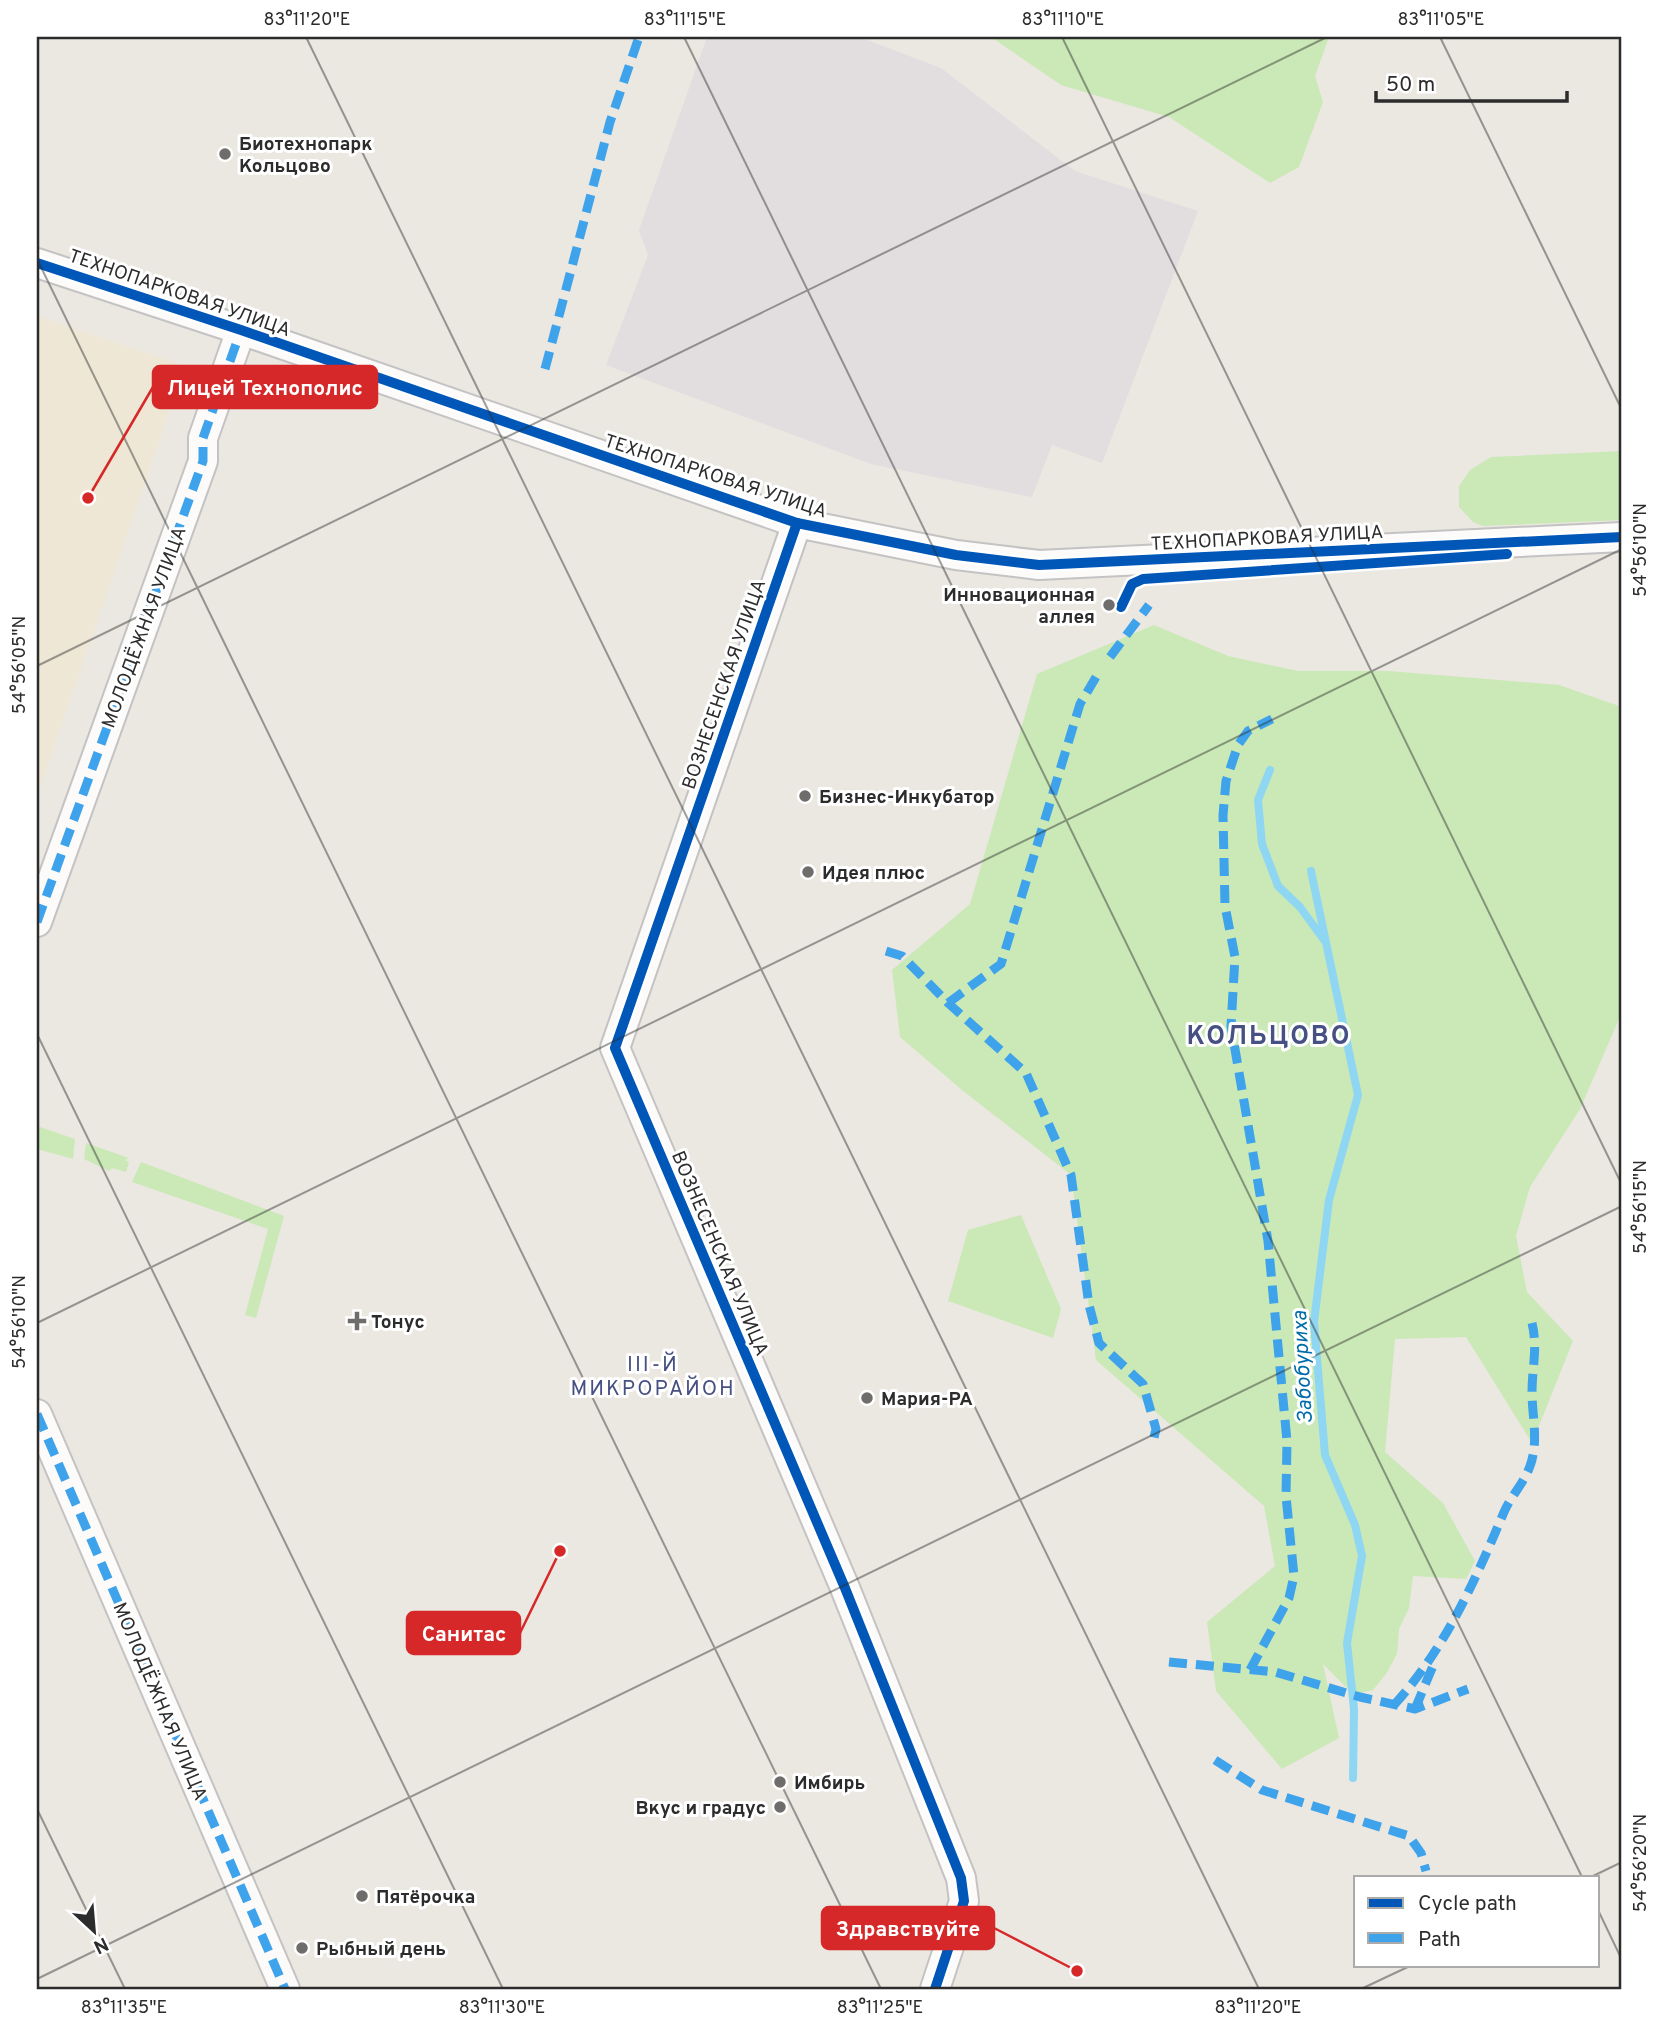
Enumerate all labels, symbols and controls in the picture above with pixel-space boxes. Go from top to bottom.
text: 83°11'20"E [263,9,351,32]
text: 83°11'15"E [644,9,726,32]
text: 83°11'10"E [1022,9,1104,32]
text: 83°11'05"E [1397,9,1485,32]
scale bar [1376,60,1566,104]
text: 50 m [1386,72,1435,99]
place label: Биотехнопарк Кольцово [239,133,373,179]
marker: Биотехнопарк Кольцово [217,146,233,162]
street label: ТЕХНОПАРКОВАЯ УЛИЦА [65,245,293,343]
callout: Лицей Технополис [153,366,377,408]
text: Лицей Технополис [167,376,363,403]
street label: ТЕХНОПАРКОВАЯ УЛИЦА [601,430,830,524]
text: 54°56'10"N [1630,503,1653,597]
street label: ТЕХНОПАРКОВАЯ УЛИЦА [1150,521,1384,557]
street label: МОЛОДЁЖНАЯ УЛИЦА [96,523,193,732]
street label: ВОЗНЕСЕНСКАЯ УЛИЦА [678,577,772,793]
place label: Инновационная аллея [943,584,1095,630]
marker: Инновационная аллея [1101,597,1117,613]
text: 54°56'05"N [9,616,32,714]
place label: Бизнес-Инкубатор [819,786,995,810]
marker: Бизнес-Инкубатор [797,788,813,804]
place label: Идея плюс [822,862,925,886]
marker: Идея плюс [800,864,816,880]
district label: КОЛЬЦОВО [1187,1021,1351,1054]
street label: ВОЗНЕСЕНСКАЯ УЛИЦА [665,1148,773,1360]
text: 54°56'15"N [1630,1160,1653,1254]
text: 54°56'10"N [9,1275,32,1369]
water label: Забобуриха [1287,1310,1320,1424]
place label: Тонус [371,1311,425,1335]
marker: Тонус [349,1313,365,1329]
district label: III-Й МИКРОРАЙОН [570,1351,736,1403]
place label: Мария-РА [881,1388,973,1412]
marker: Мария-РА [859,1390,875,1406]
street label: МОЛОДЁЖНАЯ УЛИЦА [107,1599,213,1804]
callout: Санитас [407,1612,520,1654]
text: Санитас [422,1622,506,1649]
place label: Имбирь [794,1772,865,1796]
marker: Имбирь [772,1774,788,1790]
place label: Вкус и градус [635,1797,766,1821]
marker: Вкус и градус [772,1799,788,1815]
text: 54°56'20"N [1630,1814,1653,1912]
legend [1354,1876,1600,1966]
place label: Пятёрочка [376,1886,475,1910]
marker: Пятёрочка [354,1888,370,1904]
text: Cycle path [1418,1891,1517,1918]
north arrow [60,1896,130,1966]
callout: Здравствуйте [822,1907,994,1949]
text: Здравствуйте [836,1917,980,1944]
text: Path [1418,1927,1461,1954]
text: N [89,1931,112,1958]
place label: Рыбный день [316,1938,446,1962]
marker: Рыбный день [294,1940,310,1956]
text: 83°11'35"E [81,1997,167,2020]
text: 83°11'30"E [459,1997,545,2020]
text: 83°11'25"E [837,1997,923,2020]
text: 83°11'20"E [1214,1997,1302,2020]

